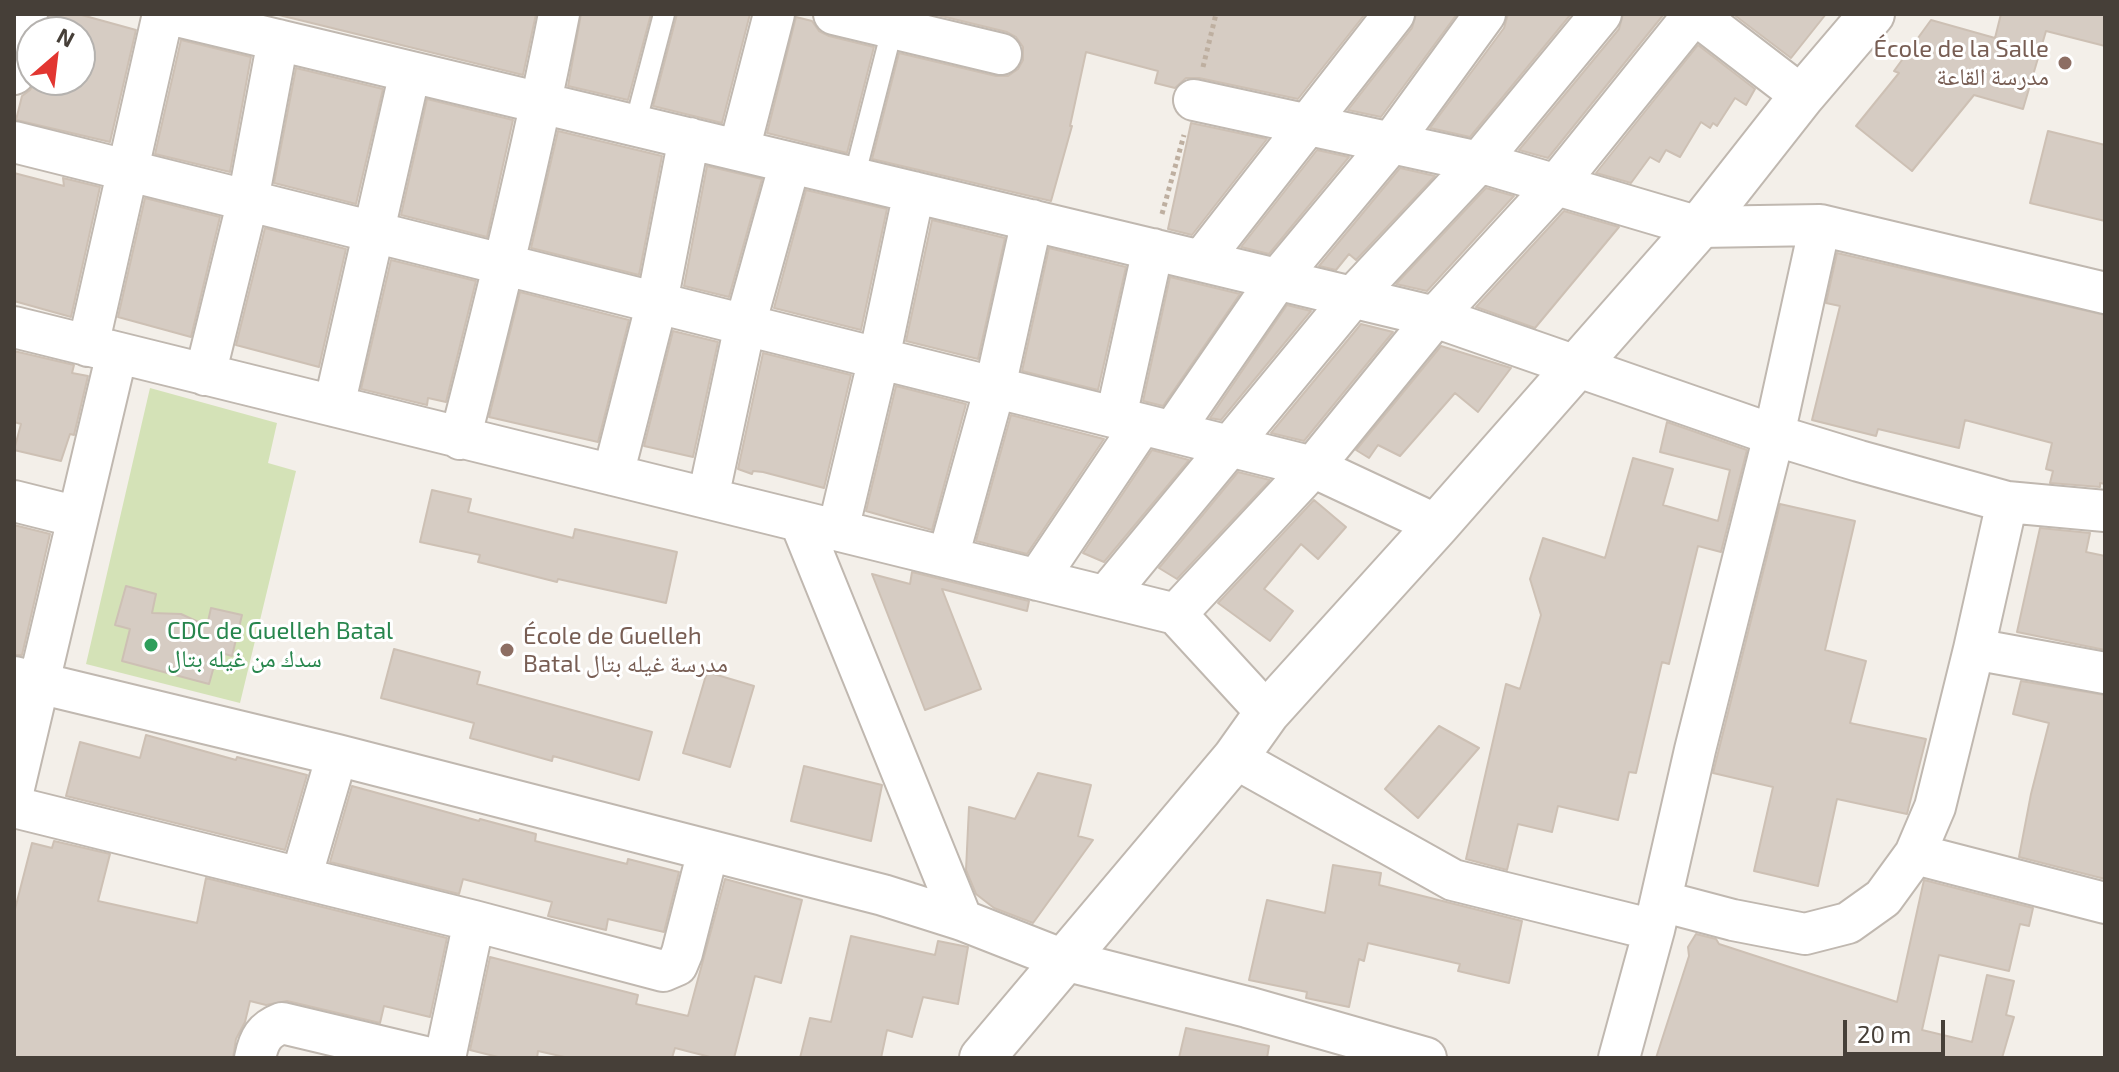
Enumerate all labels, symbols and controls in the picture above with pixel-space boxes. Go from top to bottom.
north arrow [16,16,96,96]
text: N [53,21,79,52]
place label: École de la Salle مدرسة القاعة [1874,35,2049,91]
marker: École de la Salle مدرسة القاعة [2056,54,2074,72]
place label: CDC de Guelleh Batal سدك من غيله بتال [167,617,393,673]
place label: École de Guelleh Batal مدرسة غيله بتال [523,622,728,678]
marker: CDC de Guelleh Batal سدك من غيله بتال [142,636,160,654]
marker: École de Guelleh Batal مدرسة غيله بتال [498,641,516,659]
scale bar [1847,1004,1949,1054]
text: 20 m [1857,1019,1911,1048]

